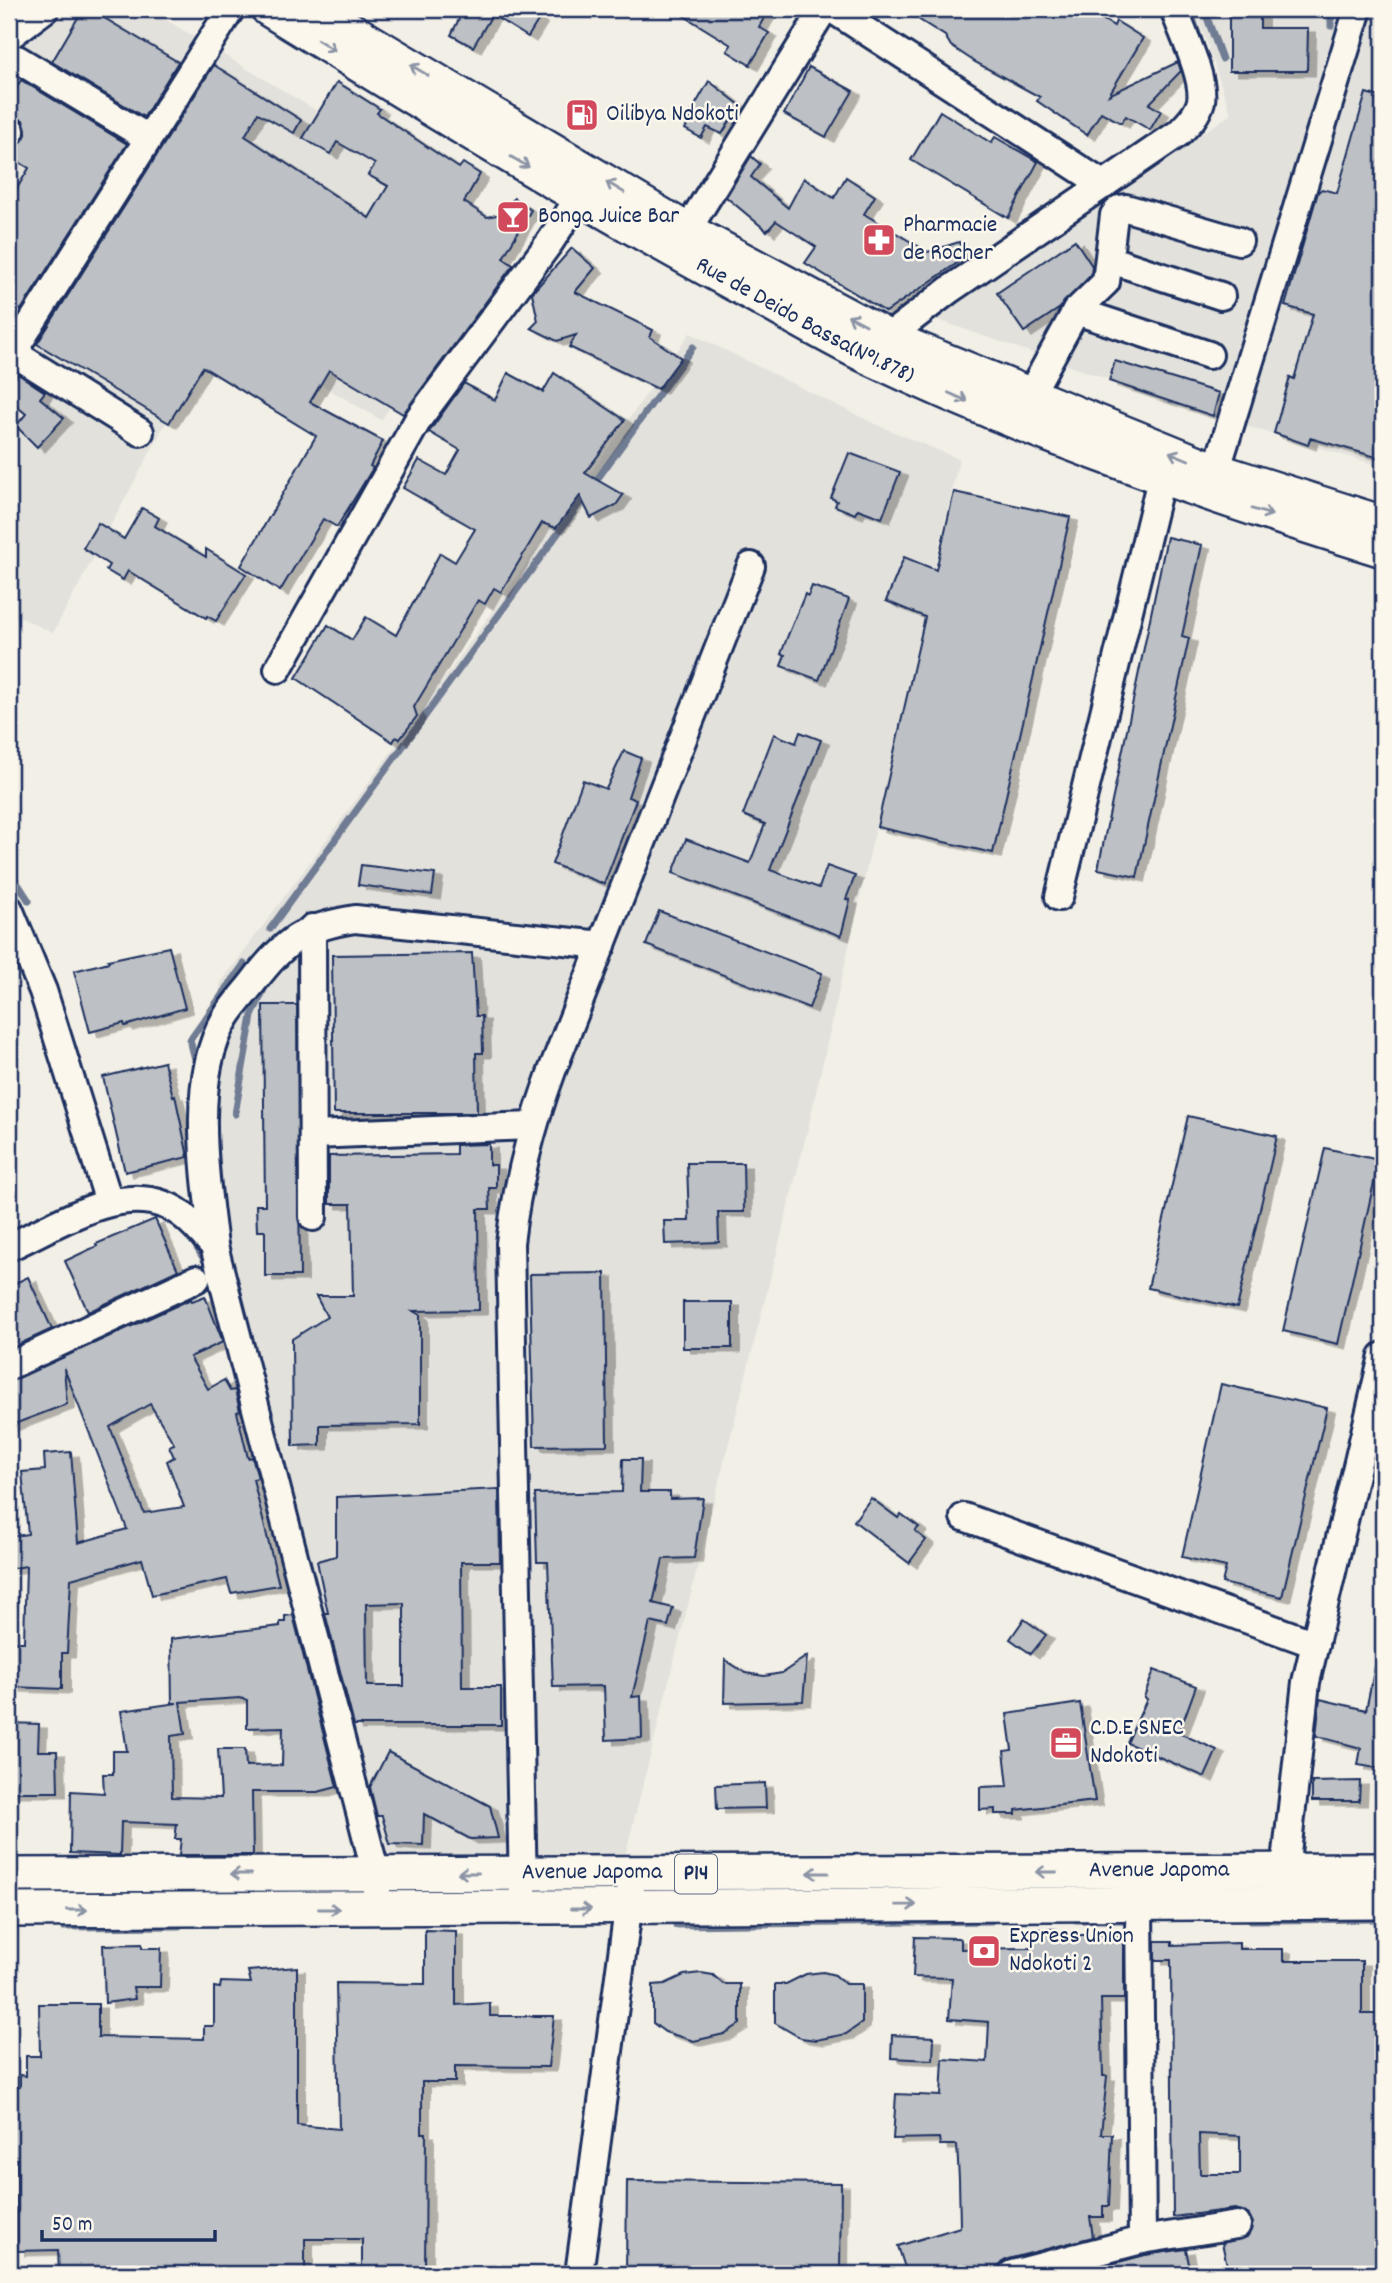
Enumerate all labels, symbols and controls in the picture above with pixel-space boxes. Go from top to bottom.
one-way arrow [315,38,335,52]
one-way arrow [410,63,430,77]
fuel station icon: Oilibya Ndokoti [563,96,601,134]
place label: Oilibya Ndokoti [606,98,739,132]
one-way arrow [510,155,530,169]
one-way arrow [605,179,625,193]
bar icon: Bonga Juice Bar [494,198,532,236]
place label: Bonga Juice Bar [538,200,679,234]
place label: Pharmacie de Rocher [903,209,997,271]
pharmacy icon: Pharmacie de Rocher [860,221,898,259]
street label: Rue de Deido Bassa(N°1.878) [689,249,920,393]
one-way arrow [847,313,867,327]
one-way arrow [947,391,968,404]
one-way arrow [1169,448,1190,461]
one-way arrow [1251,507,1273,520]
place label: C.D.E SNEC Ndokoti [1090,1712,1184,1774]
office icon: C.D.E SNEC Ndokoti [1047,1724,1085,1762]
road number: P14 [675,1854,717,1894]
street label: Avenue Japoma [1089,1854,1230,1888]
street label: Avenue Japoma [522,1856,663,1890]
one-way arrow [1034,1865,1057,1879]
one-way arrow [457,1866,480,1880]
one-way arrow [807,1866,830,1880]
one-way arrow [229,1867,252,1881]
one-way arrow [895,1898,918,1912]
one-way arrow [317,1902,340,1916]
one-way arrow [569,1902,592,1915]
one-way arrow [65,1903,88,1917]
place label: Express Union Ndokoti 2 [1009,1920,1134,1982]
bank icon: Express Union Ndokoti 2 [965,1932,1003,1970]
scale bar [42,2199,215,2243]
text: 50 m [52,2211,92,2241]

